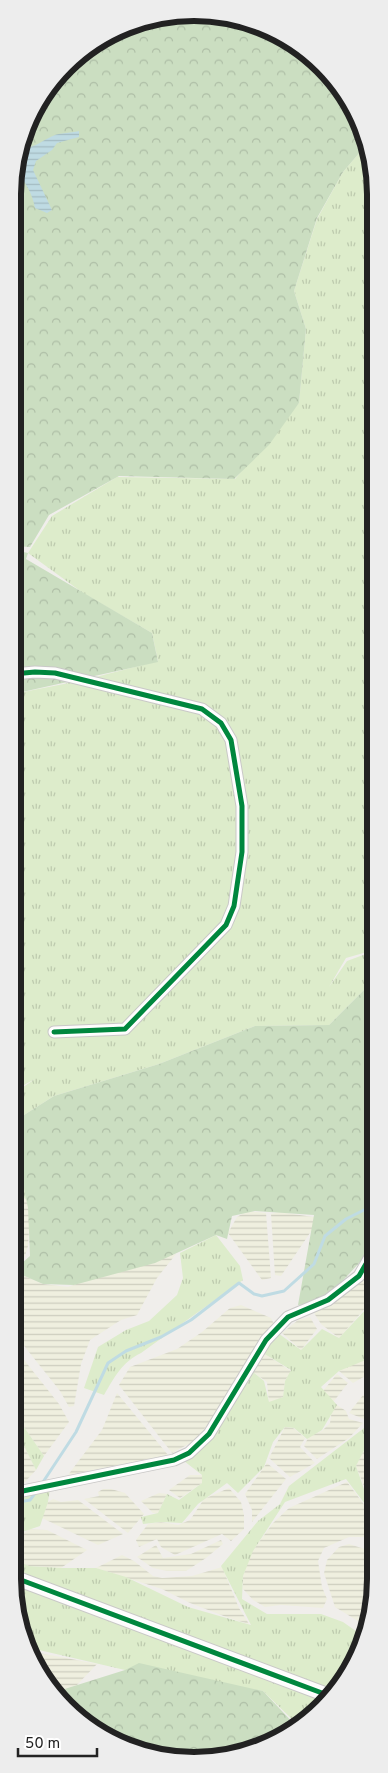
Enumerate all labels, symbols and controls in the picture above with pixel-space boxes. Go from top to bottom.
scale bar [18,1726,96,1758]
text: 50 m [25,1735,60,1754]

